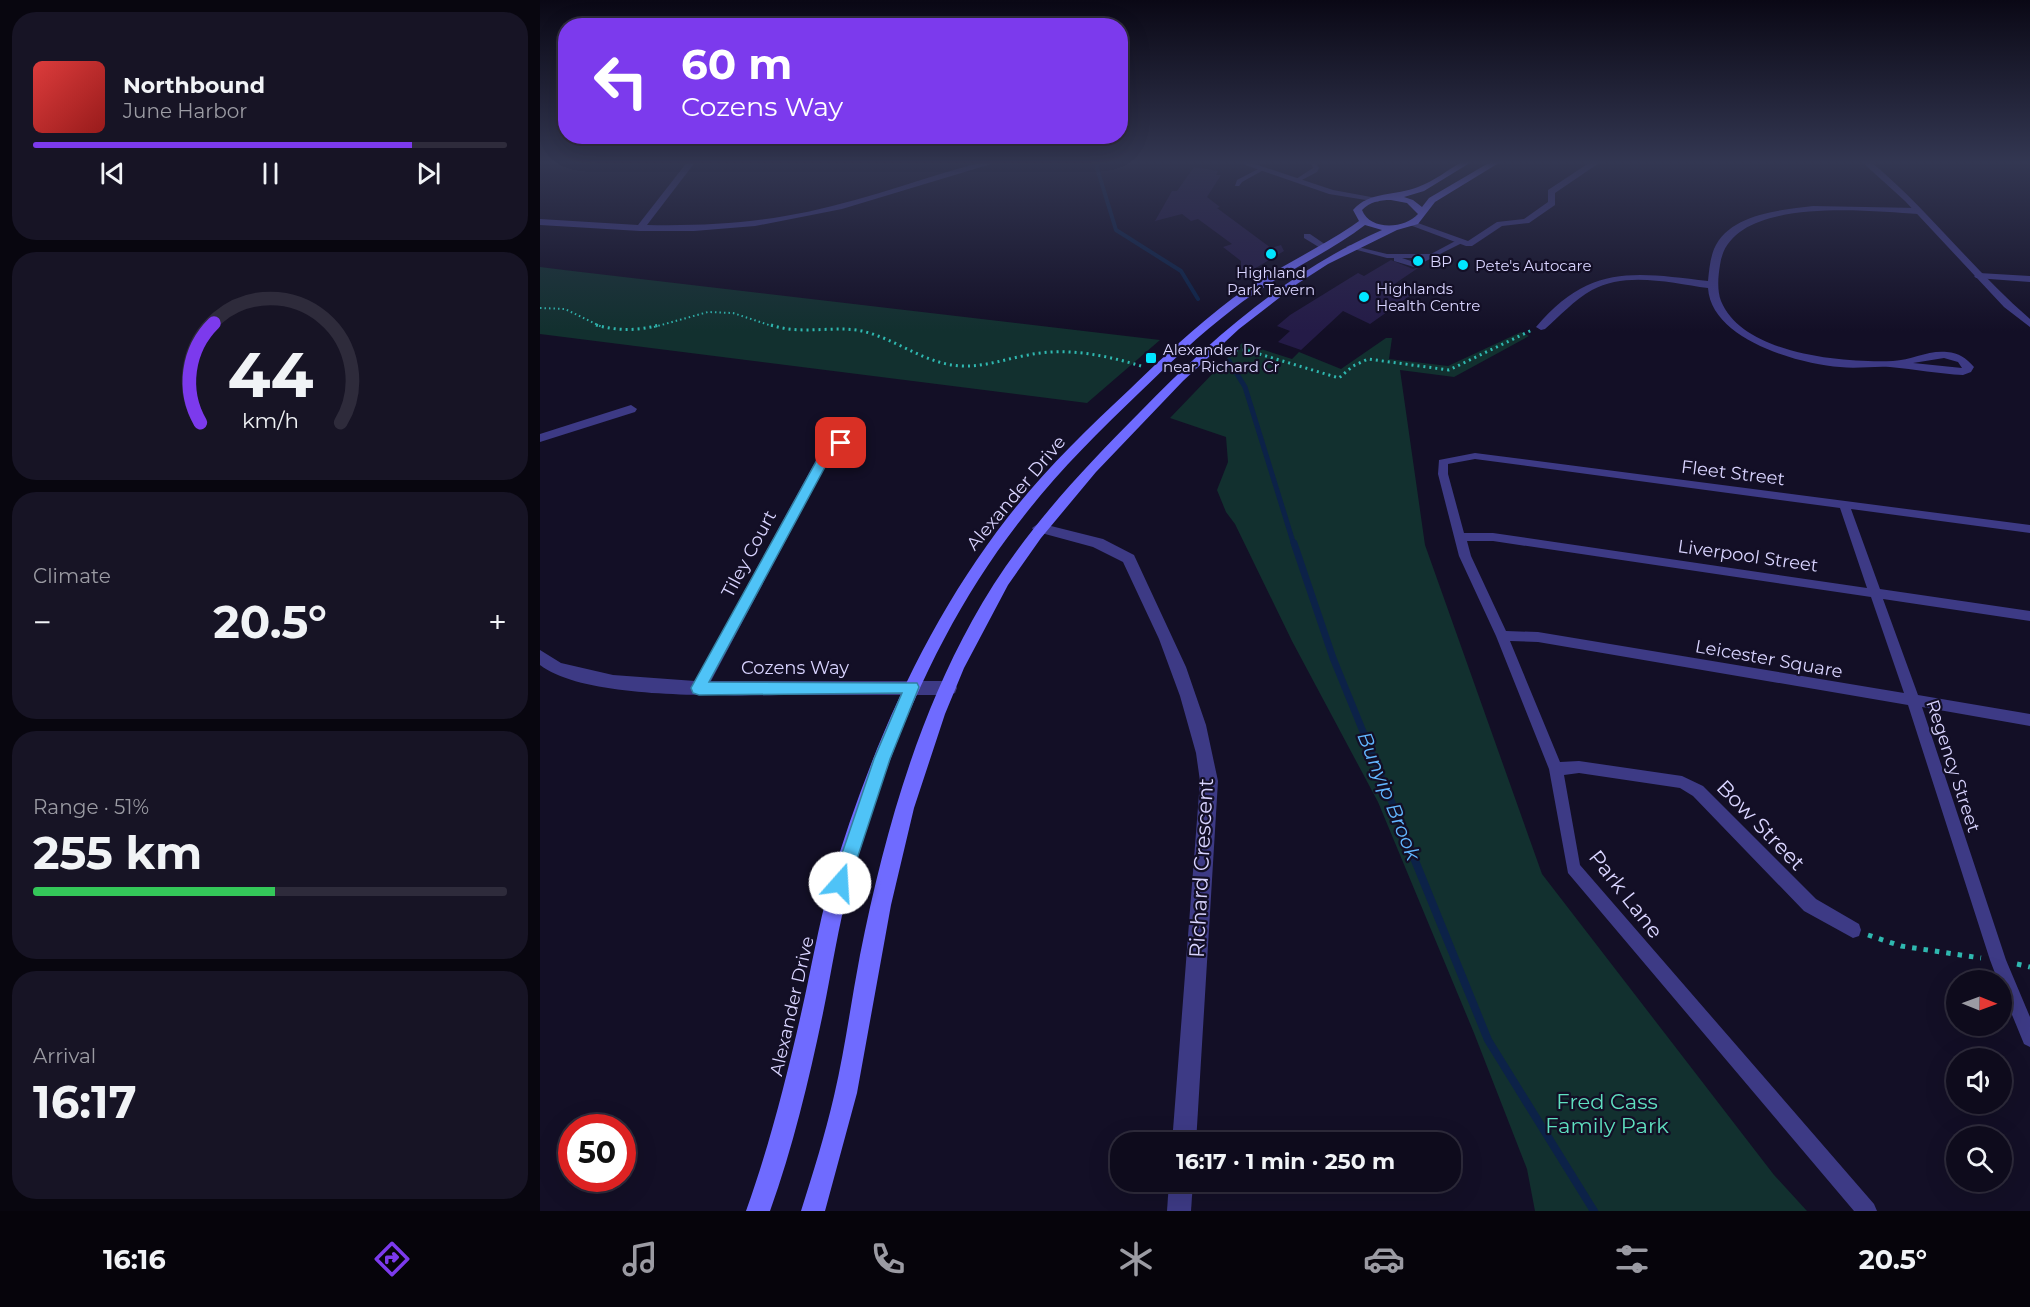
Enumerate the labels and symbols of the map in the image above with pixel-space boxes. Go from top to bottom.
marker: Highland Park Tavern [1264,247,1278,261]
place label: BP [1430,252,1452,271]
marker: BP [1411,254,1425,268]
place label: Pete's Autocare [1475,256,1592,275]
marker: Pete's Autocare [1456,258,1470,272]
place label: Highland Park Tavern [1227,263,1315,299]
place label: Highlands Health Centre [1376,279,1480,315]
marker: Highlands Health Centre [1357,290,1371,304]
place label: Alexander Dr near Richard Cr [1163,340,1280,376]
marker: Alexander Dr near Richard Cr [1144,351,1158,365]
pin [815,417,866,468]
street label: Alexander Drive [962,431,1070,555]
street label: Fleet Street [1680,456,1786,490]
street label: Tiley Court [717,507,781,601]
street label: Liverpool Street [1676,535,1820,577]
street label: Leicester Square [1694,635,1845,683]
street label: Cozens Way [741,657,849,679]
street label: Regency Street [1921,697,1985,835]
water label: Bunyip Brook [1352,728,1426,865]
street label: Bow Street [1712,775,1810,875]
street label: Richard Crescent [1184,777,1218,959]
street label: Park Lane [1584,845,1668,943]
position arrow [808,851,872,915]
street label: Alexander Drive [765,934,819,1078]
north arrow [1946,970,2012,1036]
park label: Fred Cass Family Park [1545,1089,1669,1138]
speed limit sign: 50 [558,1114,636,1192]

